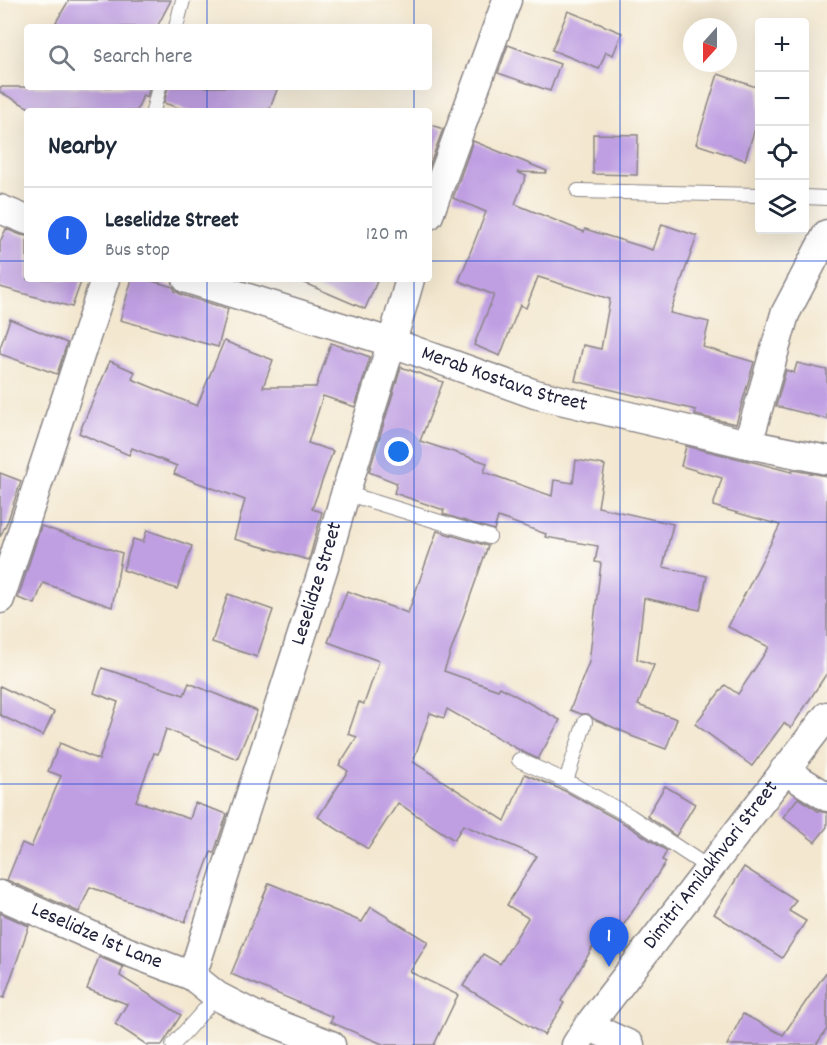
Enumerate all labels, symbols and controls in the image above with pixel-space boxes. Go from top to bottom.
north arrow [683,18,737,72]
map controls [755,18,809,234]
button: + [755,18,809,72]
search box [24,24,432,90]
icon: search [45,41,78,74]
text: Search here [93,42,192,73]
button: − [755,72,809,126]
button: locate [755,126,809,180]
text: Nearby [48,129,116,166]
button: layers [755,180,809,234]
text: Leselidze Street [105,206,239,237]
text: 1 [65,221,70,249]
text: 120 m [366,221,408,249]
text: Bus stop [105,237,170,265]
street label: Merab Kostava Street [417,339,590,421]
your location [384,437,413,466]
street label: Leselidze Street [285,518,351,649]
street label: Dimitri Amilakhvari Street [637,775,787,956]
street label: Leselidze 1st Lane [26,895,166,978]
pin: 1 [590,918,628,967]

